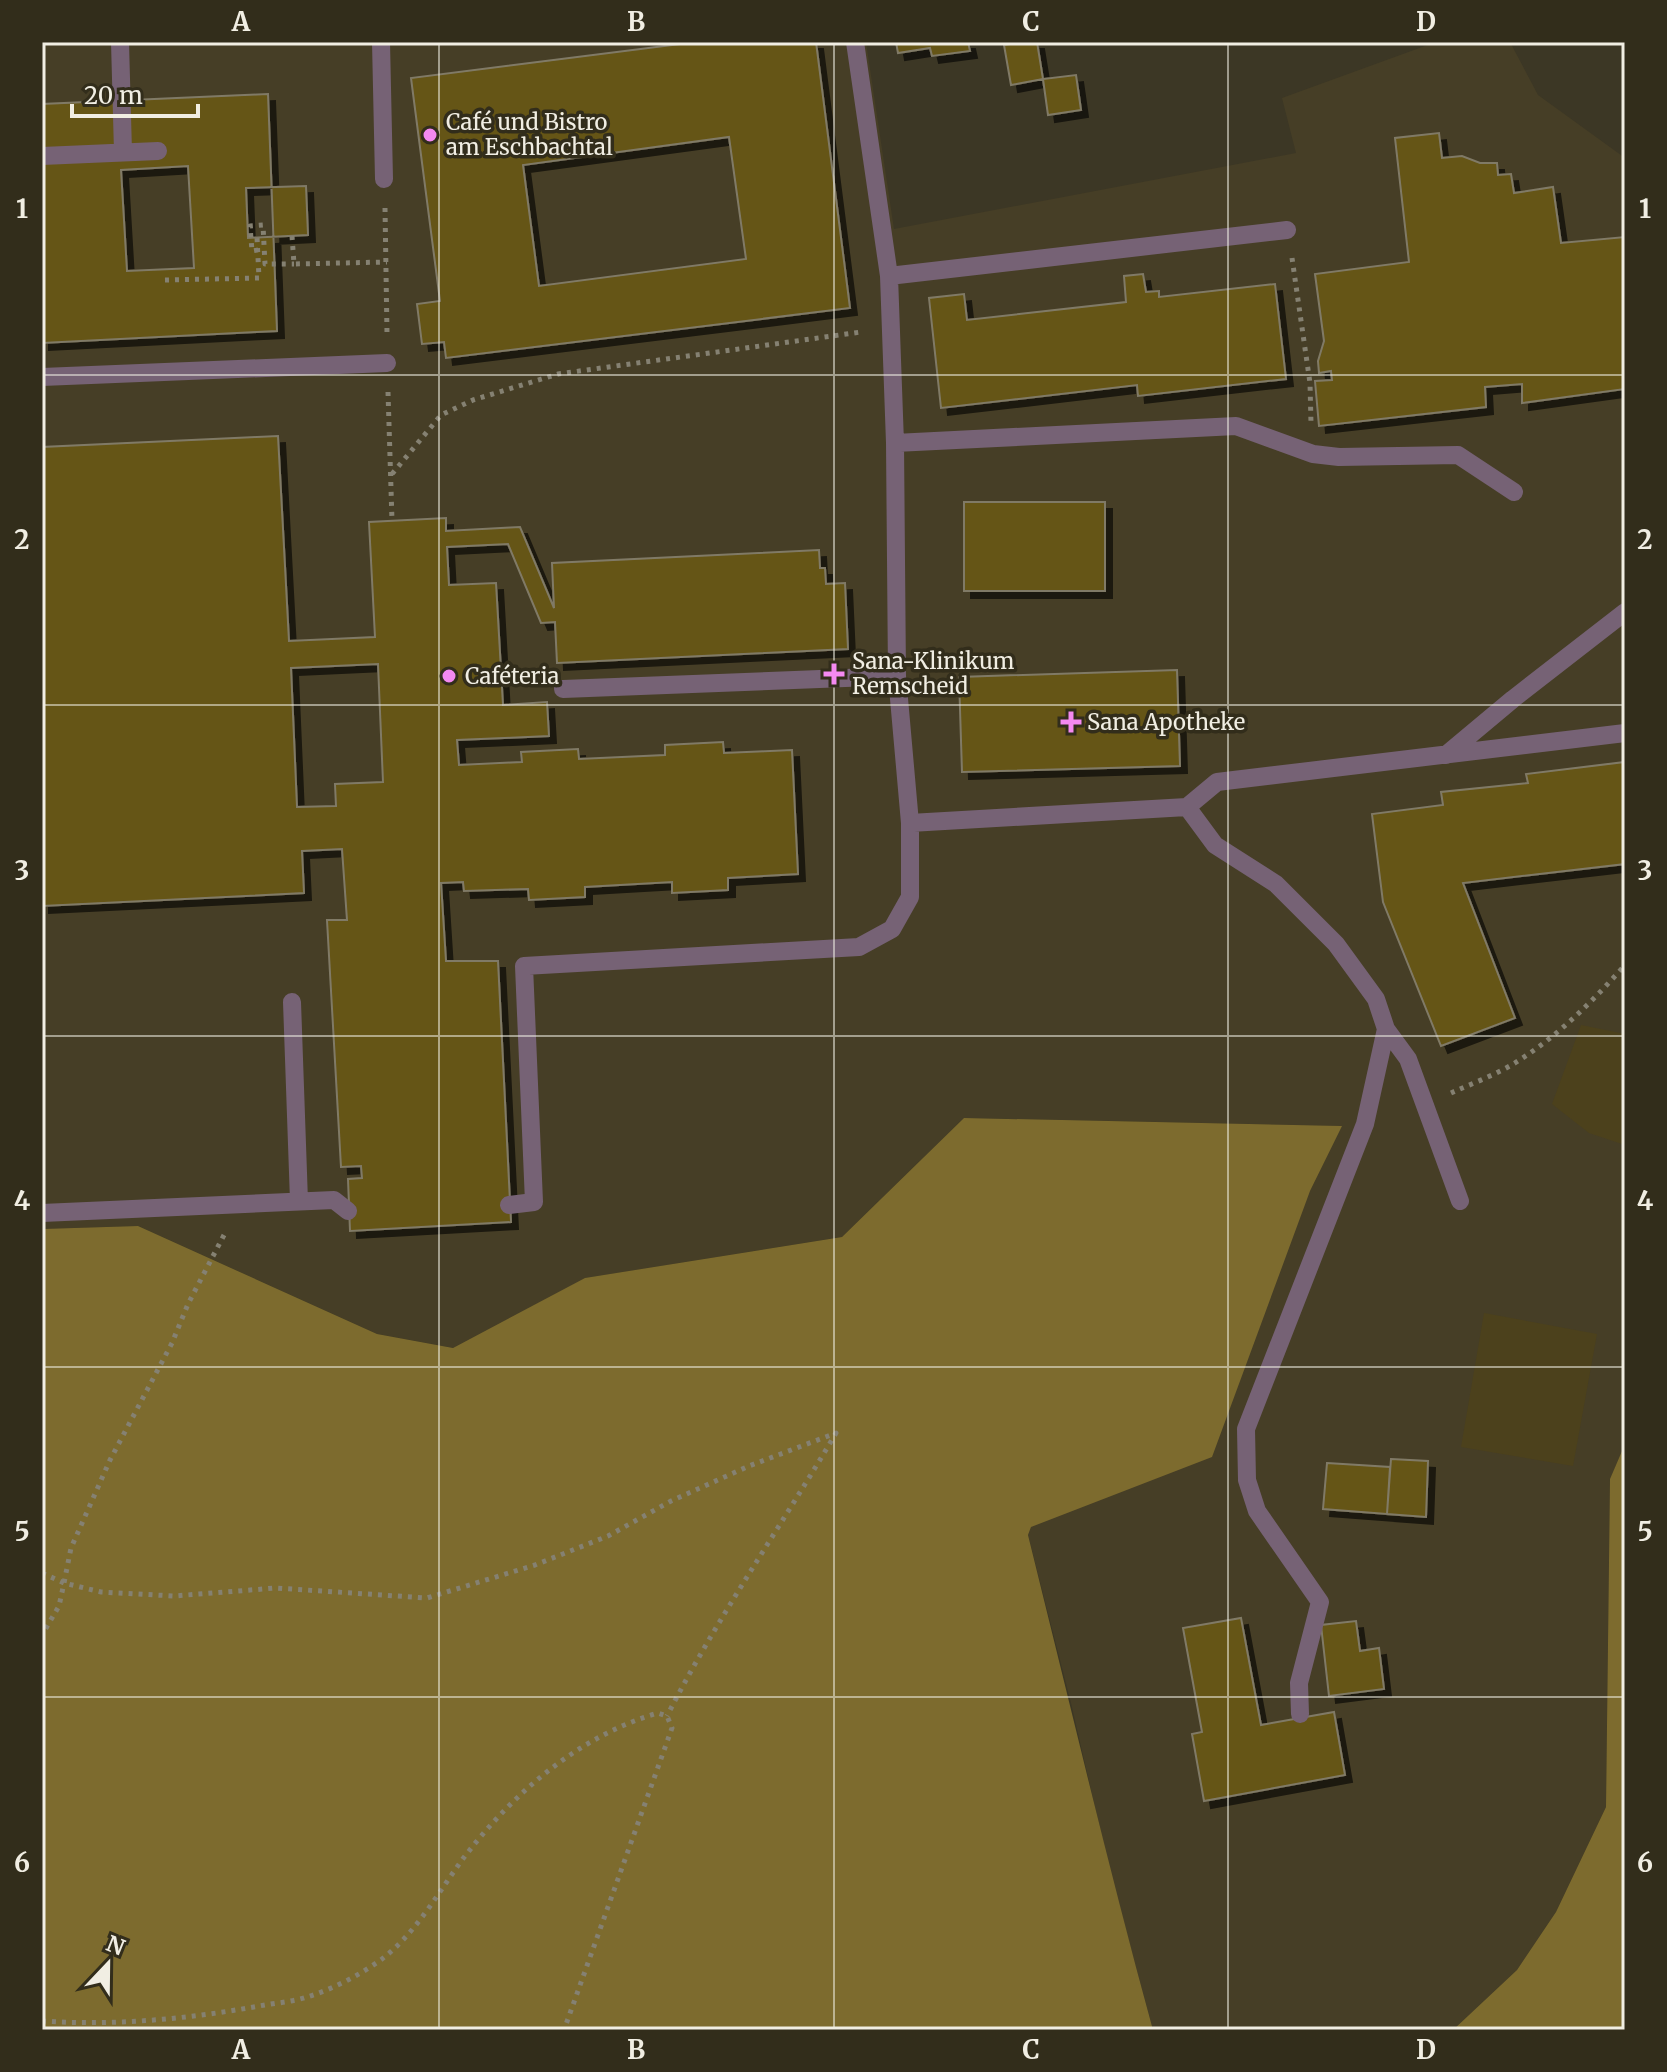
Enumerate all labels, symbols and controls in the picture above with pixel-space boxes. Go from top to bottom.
text: A [231,5,251,38]
text: B [627,5,645,38]
text: C [1022,5,1040,38]
text: D [1416,5,1436,38]
scale bar [72,68,198,118]
text: 20 m [84,80,143,111]
place label: Café und Bistro am Eschbachtal [446,108,613,161]
marker: Café und Bistro am Eschbachtal [421,126,439,144]
text: 1 [16,192,28,225]
text: 1 [1639,192,1651,225]
text: 2 [14,523,30,556]
text: 2 [1637,523,1653,556]
place label: Sana-Klinikum Remscheid [852,647,1015,700]
place label: Caféteria [465,662,560,690]
marker: Sana-Klinikum Remscheid [823,663,845,685]
marker: Caféteria [440,667,458,685]
place label: Sana Apotheke [1087,708,1245,736]
marker: Sana Apotheke [1062,713,1080,731]
text: 3 [15,854,29,887]
text: 3 [1638,854,1652,887]
text: 4 [14,1184,31,1217]
text: 4 [1637,1184,1654,1217]
text: 5 [14,1515,30,1548]
text: 5 [1637,1515,1653,1548]
text: 6 [14,1846,30,1879]
text: 6 [1637,1846,1653,1879]
north arrow [68,1924,148,2004]
text: N [102,1929,129,1962]
text: A [231,2033,251,2066]
text: B [627,2033,645,2066]
text: C [1022,2033,1040,2066]
text: D [1416,2033,1436,2066]

